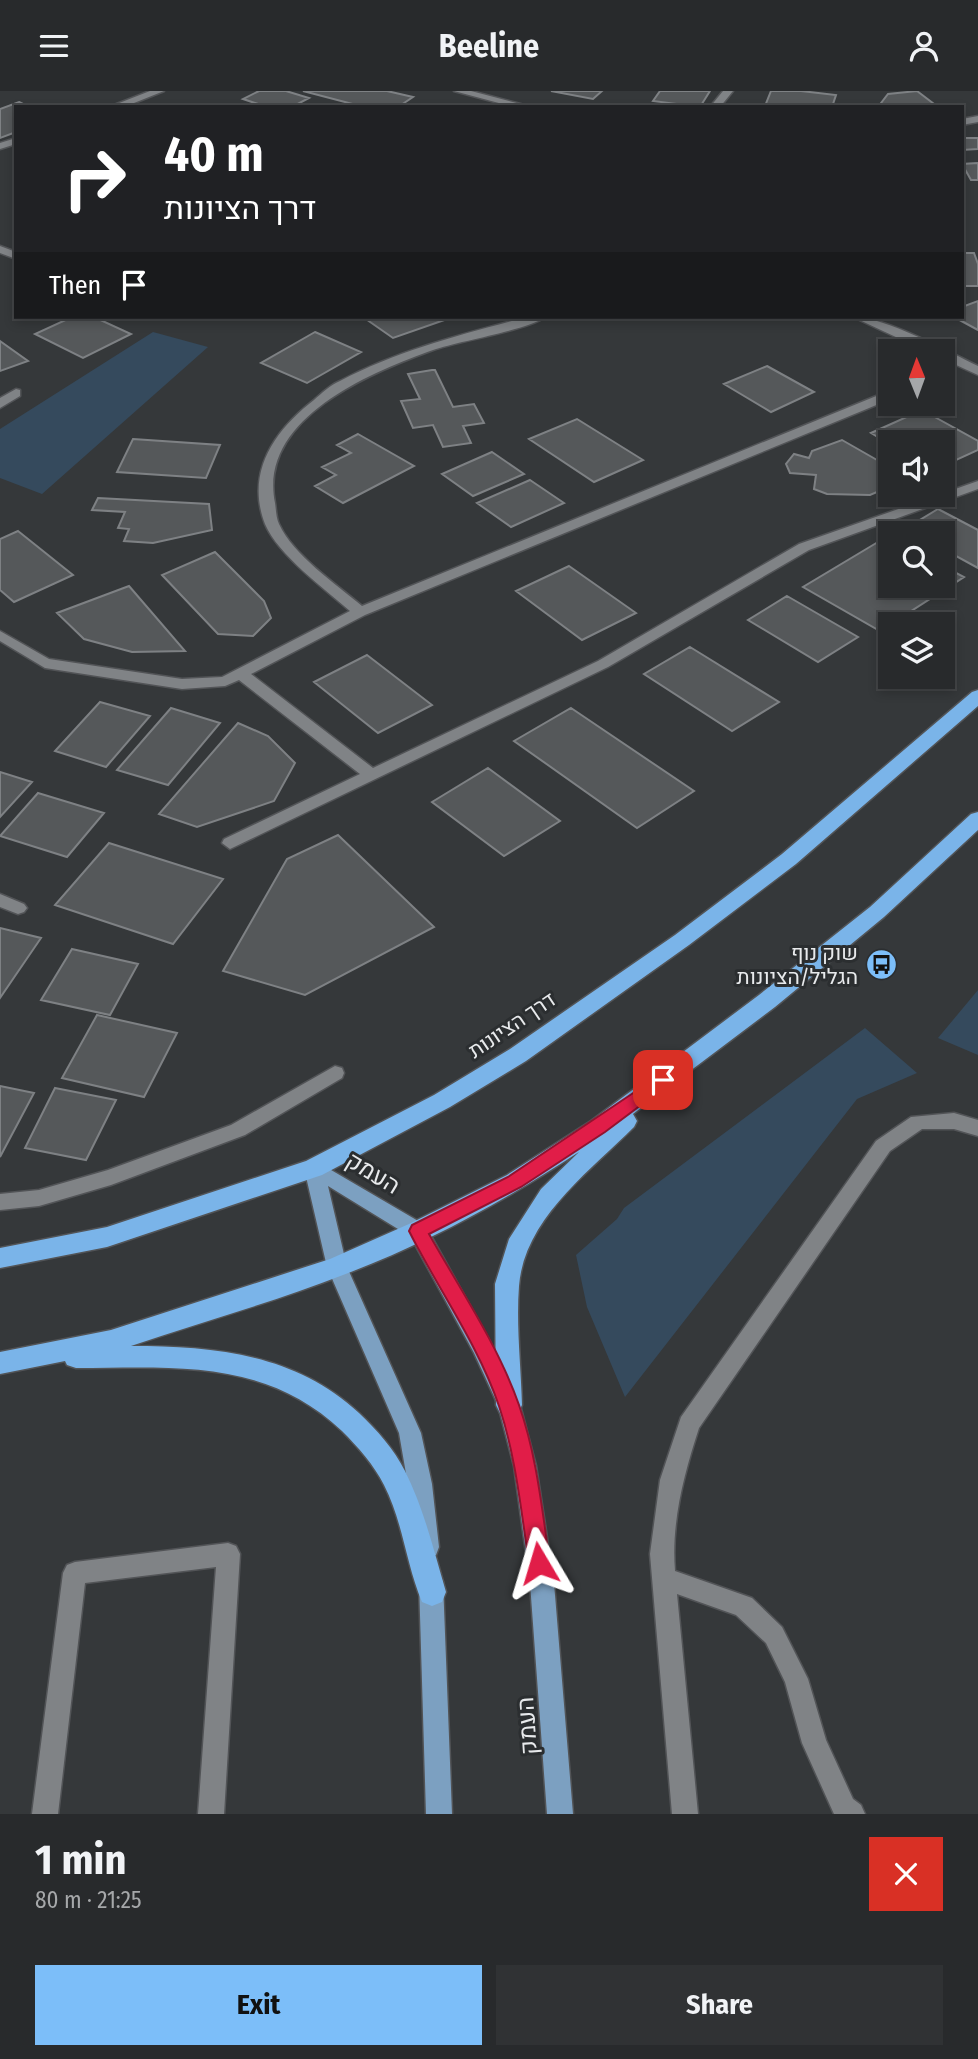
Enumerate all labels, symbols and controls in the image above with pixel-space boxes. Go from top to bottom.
icon: menu [35,27,73,65]
text: Beeline [439,27,539,65]
icon: person [905,27,943,65]
text: 40 m [164,125,264,184]
icon: right [49,133,140,224]
text: דרך הציונות [164,189,316,227]
icon: arrive [115,266,153,304]
text: Then [49,270,101,301]
north arrow [878,339,956,417]
map controls [878,339,955,689]
button: sound [878,430,955,507]
button: search [878,521,955,598]
button: layers [878,612,955,689]
place label: שוק נוף הגליל/הציונות [737,940,858,990]
bus stop icon: שוק נוף הגליל/הציונות [864,948,898,982]
street label: דרך הציונות [463,986,561,1064]
pin [633,1050,693,1110]
icon: arrive [644,1061,682,1099]
street label: העמק [341,1146,405,1200]
position arrow [502,1526,576,1600]
street label: העמק [511,1696,543,1756]
text: 1 min [35,1835,126,1885]
button: close [869,1837,943,1911]
text: 80 m · 21:25 [35,1886,141,1914]
button: Exit [35,1965,482,2045]
button: Share [496,1965,943,2045]

